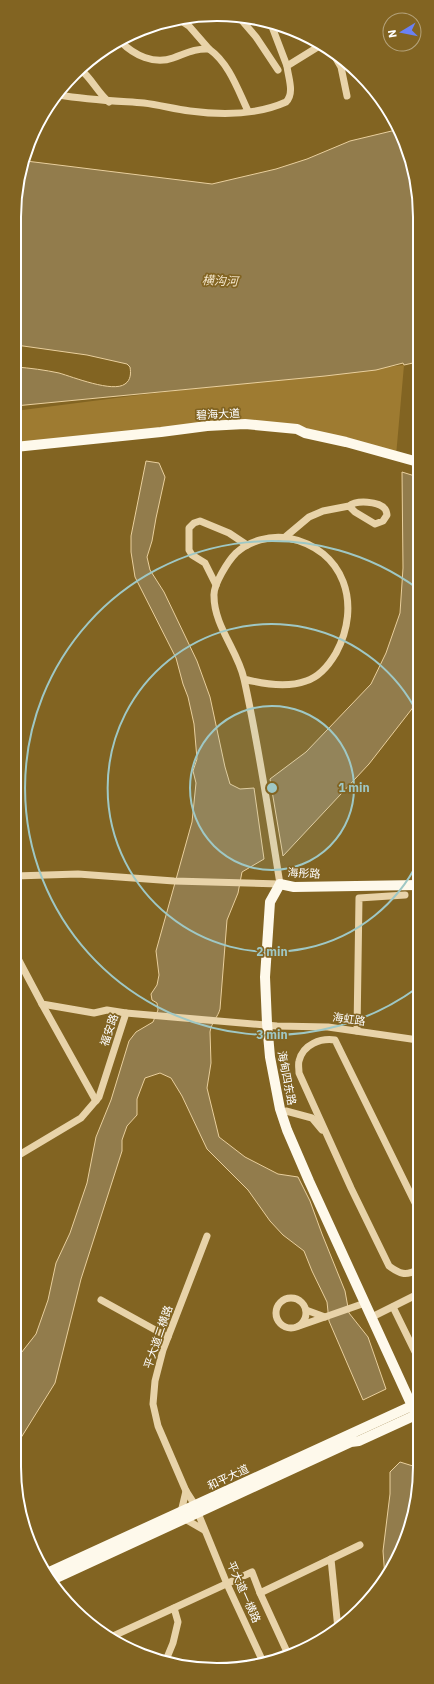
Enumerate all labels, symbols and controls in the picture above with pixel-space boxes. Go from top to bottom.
north arrow [382,12,422,52]
text: N [385,29,400,39]
water label: 横沟河 [202,272,240,289]
street label: 碧海大道 [196,406,240,422]
text: 1 min [338,780,370,795]
centre of rings [265,781,279,795]
street label: 海彤路 [287,865,321,881]
text: 2 min [256,944,288,959]
street label: 海虹路 [332,1010,366,1028]
street label: 福安路 [97,1012,121,1048]
text: 3 min [256,1027,288,1042]
street label: 海甸四东路 [275,1050,299,1106]
street label: 平大道二横路 [141,1304,175,1370]
street label: 和平大道 [205,1461,251,1493]
street label: 平大道一横路 [224,1559,264,1625]

